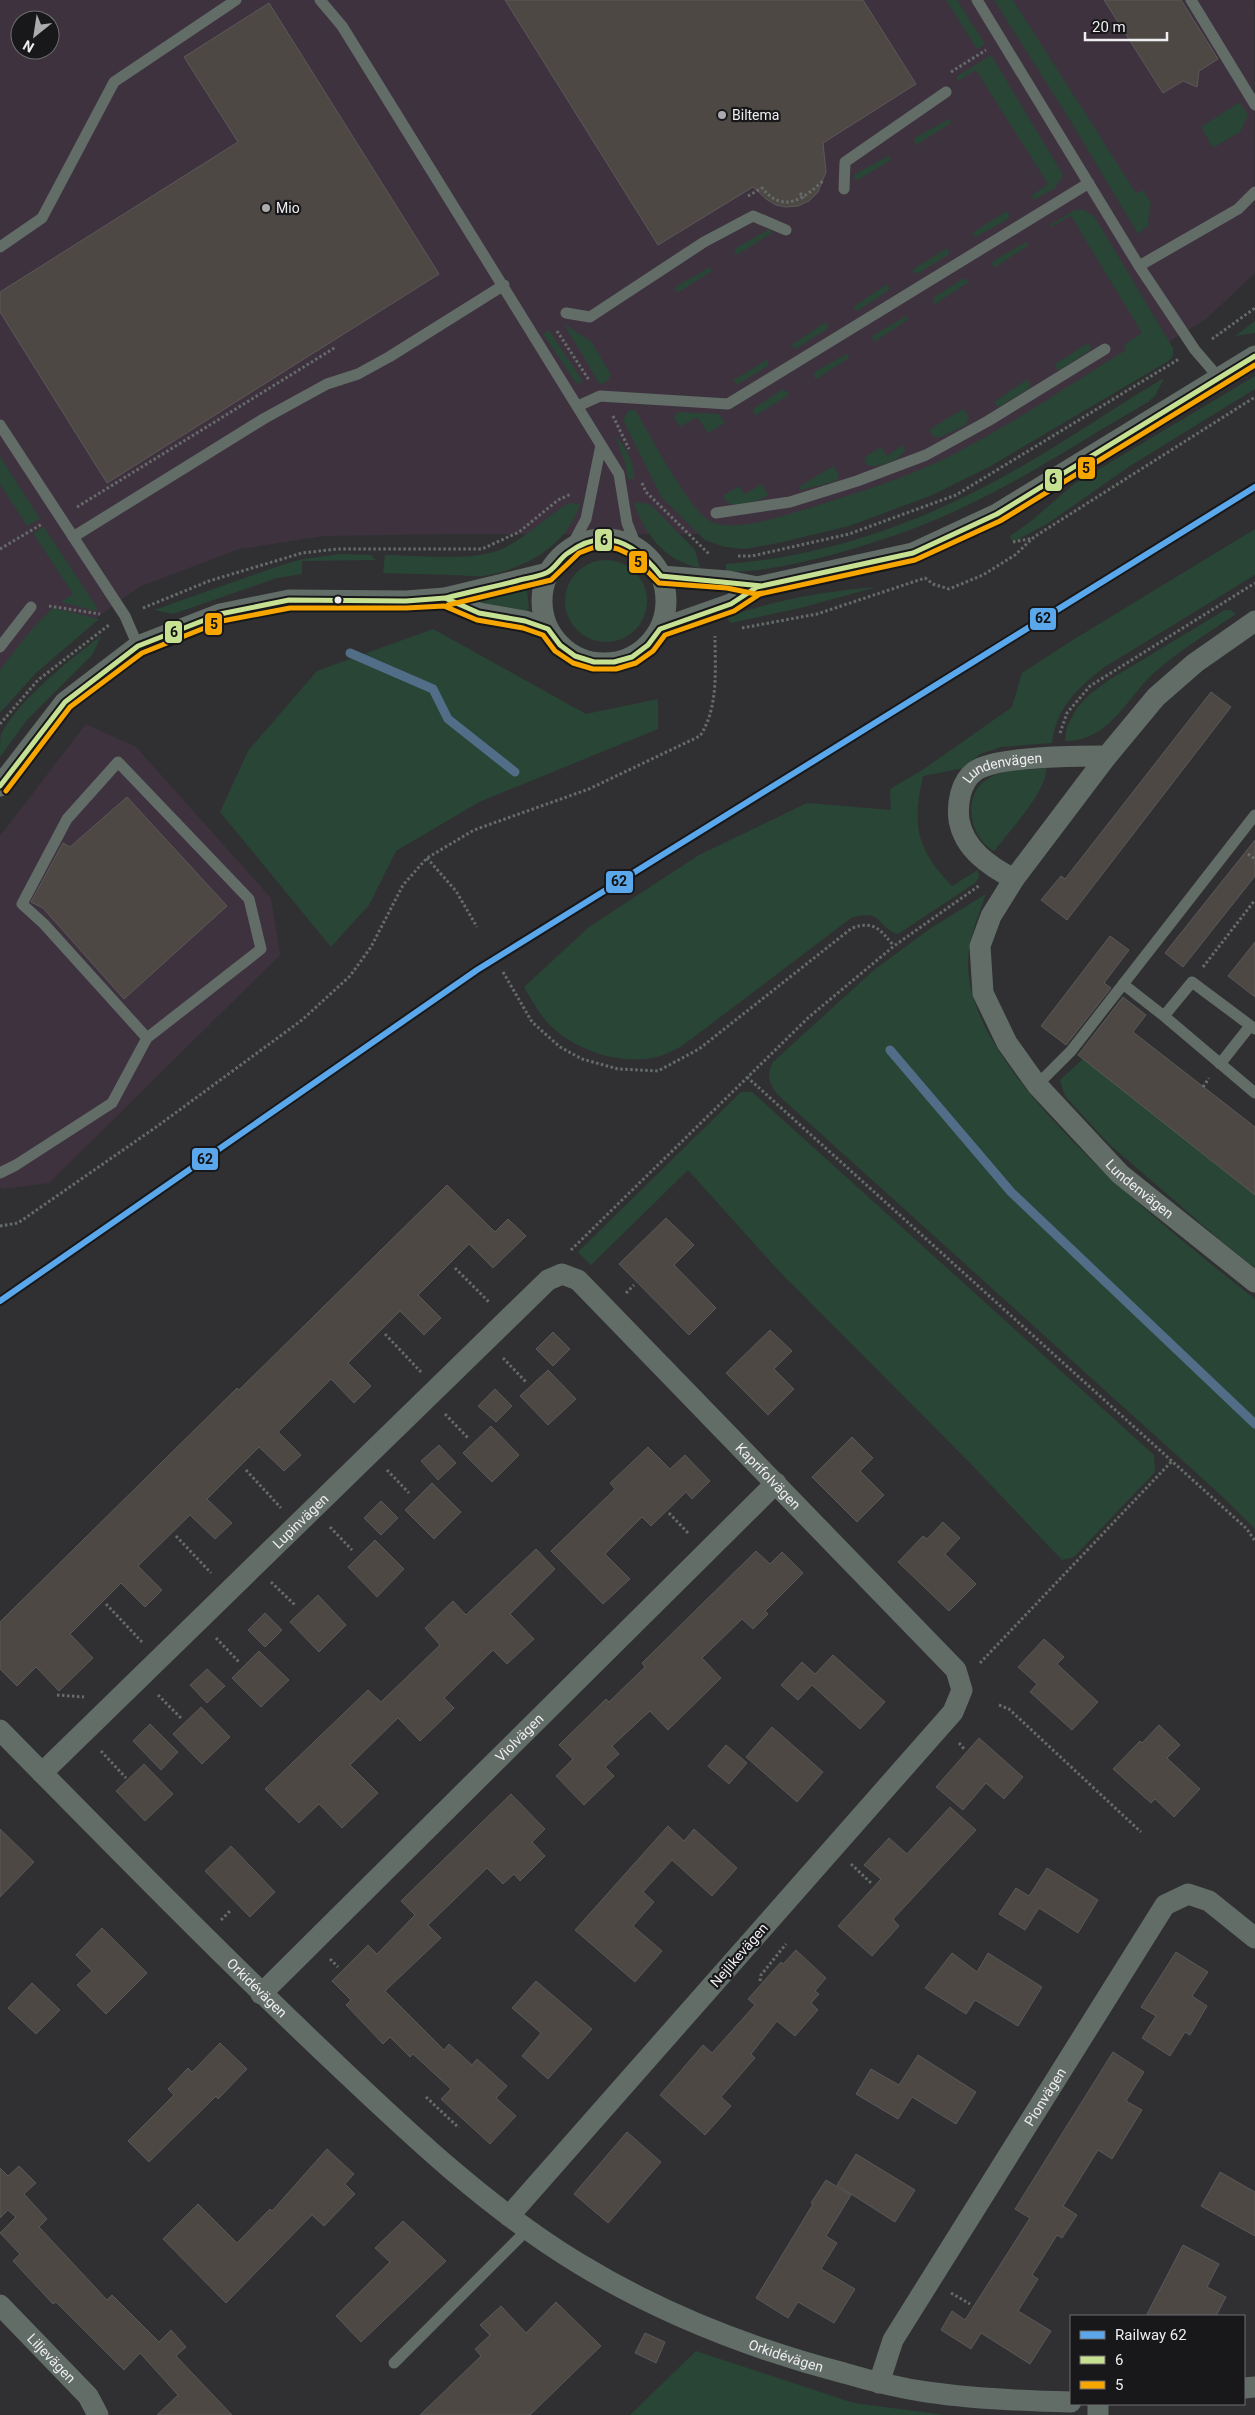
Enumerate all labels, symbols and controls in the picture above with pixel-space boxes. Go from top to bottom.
north arrow [10,10,60,60]
scale bar [1085,10,1168,42]
text: 20 m [1092,18,1126,36]
text: N [20,37,37,56]
place label: Biltema [732,107,779,123]
marker: Biltema [716,109,728,121]
place label: Mio [276,200,300,216]
marker: Mio [260,202,272,214]
line badge: 5 [1077,456,1096,480]
text: 5 [1082,460,1090,476]
line badge: 6 [1044,468,1063,492]
text: 6 [1049,471,1057,487]
line badge: 6 [594,528,613,552]
text: 6 [600,532,608,548]
line badge: 5 [628,550,648,574]
text: 5 [634,554,642,570]
unlabelled marker [333,595,343,605]
line badge: 62 [1029,607,1057,631]
text: 62 [1035,610,1051,626]
line badge: 5 [204,612,223,636]
text: 5 [210,616,218,632]
line badge: 6 [164,620,183,644]
text: 6 [170,624,178,640]
street label: Lundenvägen [959,750,1043,786]
line badge: 62 [605,870,634,894]
text: 62 [611,873,627,889]
line badge: 62 [191,1147,219,1171]
text: 62 [197,1151,213,1167]
street label: Lundenvägen [1103,1156,1177,1222]
street label: Kaprifolvägen [732,1440,804,1513]
street label: Lupinvägen [269,1490,332,1552]
street label: Violvägen [492,1710,547,1765]
street label: Nejlikevägen [707,1920,771,1990]
street label: Orkidévägen [224,1955,290,2021]
street label: Pionvägen [1021,2065,1069,2129]
legend [1070,2315,1245,2405]
text: Railway 62 [1115,2326,1187,2344]
street label: Liljevägen [24,2330,79,2386]
street label: Orkidévägen [746,2336,825,2375]
text: 6 [1115,2351,1123,2369]
text: 5 [1115,2376,1123,2394]

